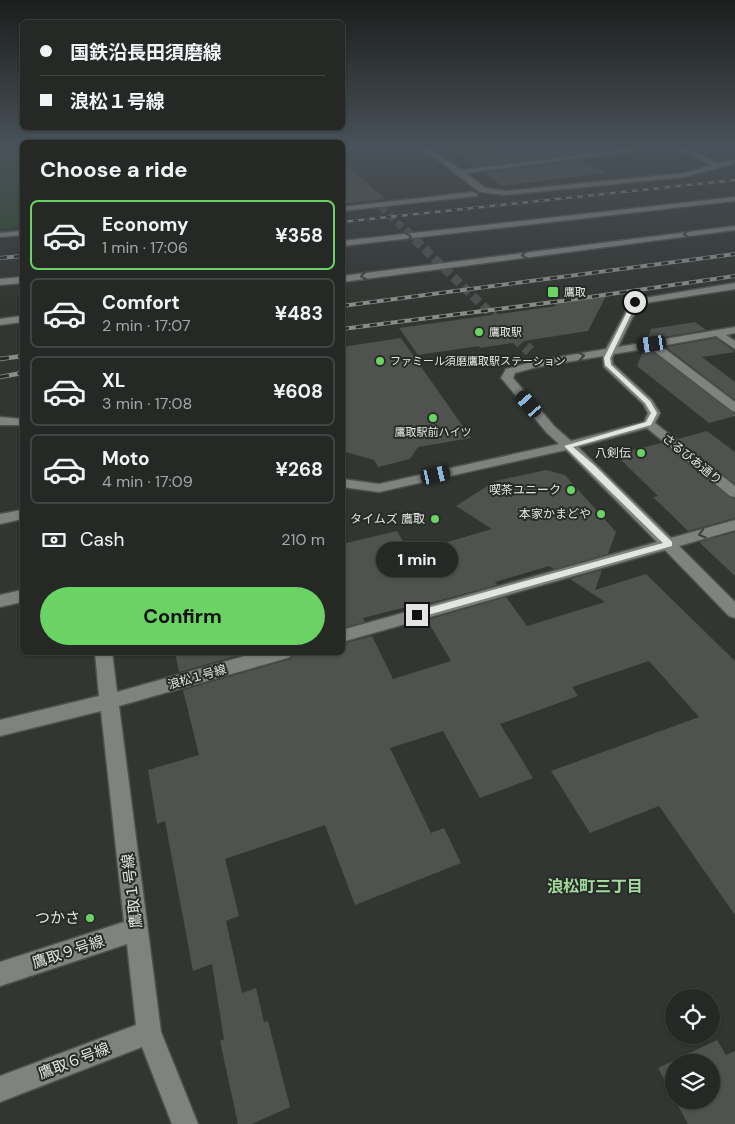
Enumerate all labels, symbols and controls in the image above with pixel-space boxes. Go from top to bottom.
text: 国鉄沿長田須磨線 [70,40,222,65]
text: 浪松１号線 [70,89,165,114]
text: Choose a ride [40,155,188,184]
text: Economy [102,212,189,237]
icon: car [42,213,87,258]
text: ¥358 [275,223,323,248]
one-way arrow [682,228,690,239]
one-way arrow [405,232,413,243]
text: 1 min · 17:06 [102,237,188,258]
one-way arrow [521,249,530,259]
one-way arrow [360,270,368,281]
marker: 鷹取 [546,285,560,299]
place label: 鷹取 [564,285,586,299]
text: Comfort [102,290,180,315]
icon: car [42,291,87,336]
route start [624,291,646,313]
text: ¥483 [275,301,323,326]
text: 2 min · 17:07 [102,315,190,336]
place label: 鷹取駅 [489,325,522,339]
marker: 鷹取駅 [473,326,485,338]
car [636,334,667,354]
one-way arrow [577,351,586,361]
place label: ファミール須磨鷹取駅ステーション [390,354,566,368]
marker: ファミール須磨鷹取駅ステーション [374,355,386,367]
text: XL [102,368,125,393]
icon: car [42,369,87,414]
text: ¥608 [273,379,323,404]
car [513,388,544,420]
text: 3 min · 17:08 [102,393,192,414]
marker: 鷹取駅前ハイツ [427,412,439,424]
place label: 鷹取駅前ハイツ [395,425,471,439]
street label: さるびあ通り [659,430,725,488]
place label: 八剣伝 [595,445,631,461]
text: Moto [102,446,150,471]
icon: car [42,447,87,492]
marker: 八剣伝 [635,447,647,459]
text: ¥268 [276,457,323,482]
car [419,464,452,486]
text: 4 min · 17:09 [102,471,193,492]
place label: 喫茶ユニーク [489,482,561,498]
marker: 喫茶ユニーク [565,484,577,496]
place label: 本家かまどや [519,506,591,522]
marker: 本家かまどや [595,508,607,520]
place label: タイムズ 鷹取 [350,511,425,527]
marker: タイムズ 鷹取 [429,513,441,525]
icon: cash [40,526,68,554]
text: Cash [80,527,124,552]
text: 210 m [281,529,325,550]
one-way arrow [698,529,706,539]
callout: 1 min [376,542,458,578]
text: 1 min [398,549,436,570]
button: Confirm [40,587,325,645]
route end [406,604,428,626]
street label: 浪松１号線 [166,661,228,693]
street label: 鷹取１号線 [118,853,146,929]
district label: 浪松町三丁目 [547,876,643,897]
place label: つかさ [35,908,80,928]
marker: つかさ [84,912,96,924]
street label: 鷹取９号線 [29,931,107,973]
map controls [665,989,720,1109]
button: locate [665,989,720,1044]
street label: 鷹取６号線 [35,1038,113,1084]
button: layers [665,1054,720,1109]

